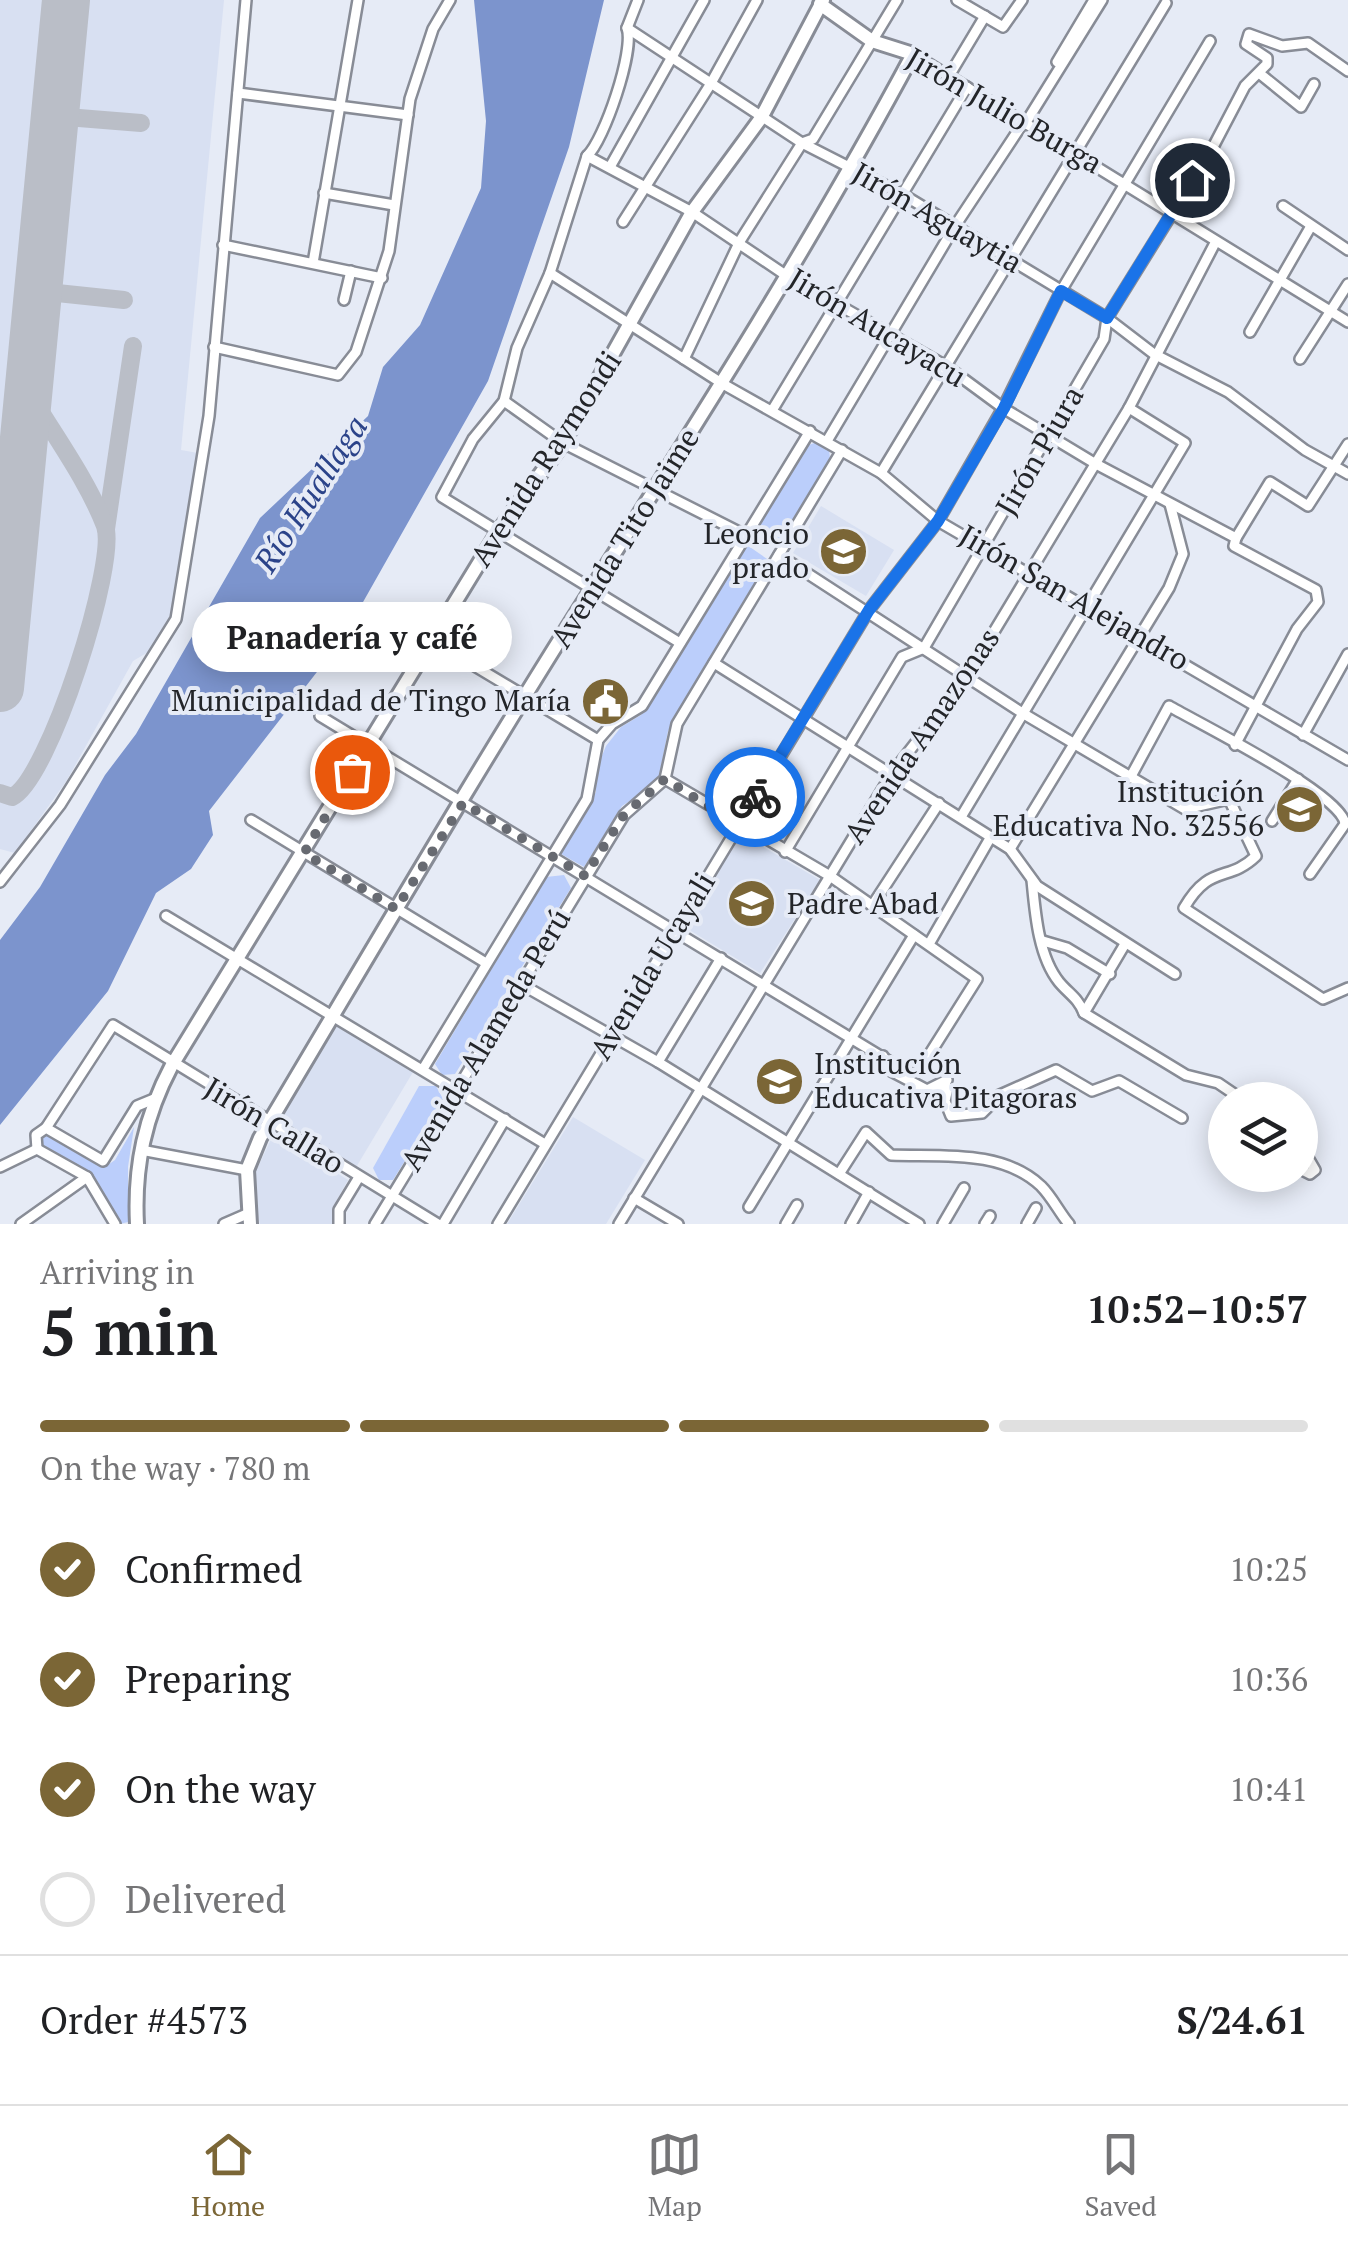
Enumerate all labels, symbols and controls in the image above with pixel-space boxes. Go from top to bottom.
street label: Jirón Julio Burga [899,38,1110,182]
pin [1150,138,1235,223]
street label: Jirón Aguaytia [845,152,1030,282]
icon: home [1165,153,1220,208]
street label: Jirón Aucayacu [781,258,974,396]
street label: Avenida Raymondi [460,343,630,574]
street label: Jirón Piura [986,378,1092,523]
water label: Río Huallaga [244,407,376,580]
street label: Avenida Tito Jaime [540,420,708,655]
place label: Leoncio prado [703,513,809,587]
street label: Jirón San Alejandro [952,515,1197,679]
school or university icon: Leoncio prado [818,525,870,577]
callout: Panadería y café [192,602,512,672]
text: Panadería y café [226,616,478,658]
street label: Avenida Amazonas [834,620,1008,851]
public building icon: Municipalidad de Tingo María [580,675,632,727]
place label: Municipalidad de Tingo María [171,680,571,720]
pin [310,730,395,815]
icon: bag [325,745,380,800]
courier [705,747,805,847]
icon: bike [728,770,783,825]
place label: Institución Educativa No. 32556 [993,771,1264,845]
school or university icon: Institución Educativa No. 32556 [1273,783,1325,835]
street label: Avenida Ucayali [580,864,724,1067]
school or university icon: Padre Abad [726,878,778,930]
place label: Padre Abad [787,883,939,923]
street label: Avenida Alameda Perú [391,901,579,1178]
place label: Institución Educativa Pitagoras [814,1043,1078,1117]
school or university icon: Institución Educativa Pitagoras [753,1055,805,1107]
street label: Jirón Callao [197,1068,352,1183]
map controls [1208,1082,1318,1192]
button: layers [1208,1082,1318,1192]
text: Arriving in [40,1251,194,1293]
text: 10:52–10:57 [1086,1284,1308,1334]
text: 5 min [40,1287,218,1374]
text: On the way · 780 m [40,1447,310,1489]
icon: check [40,1542,95,1597]
text: Confirmed [125,1544,303,1594]
text: 10:25 [1229,1548,1308,1590]
icon: check [40,1652,95,1707]
text: Preparing [125,1654,291,1704]
text: 10:36 [1229,1658,1308,1700]
icon: check [40,1762,95,1817]
text: On the way [125,1764,316,1814]
text: 10:41 [1229,1768,1308,1810]
text: Delivered [125,1874,286,1924]
text: Order #4573 [40,1995,248,2045]
text: S/24.61 [1177,1995,1308,2045]
tab: Home [191,2127,265,2224]
tab: Map [647,2127,702,2224]
tab: Saved [1084,2127,1157,2224]

